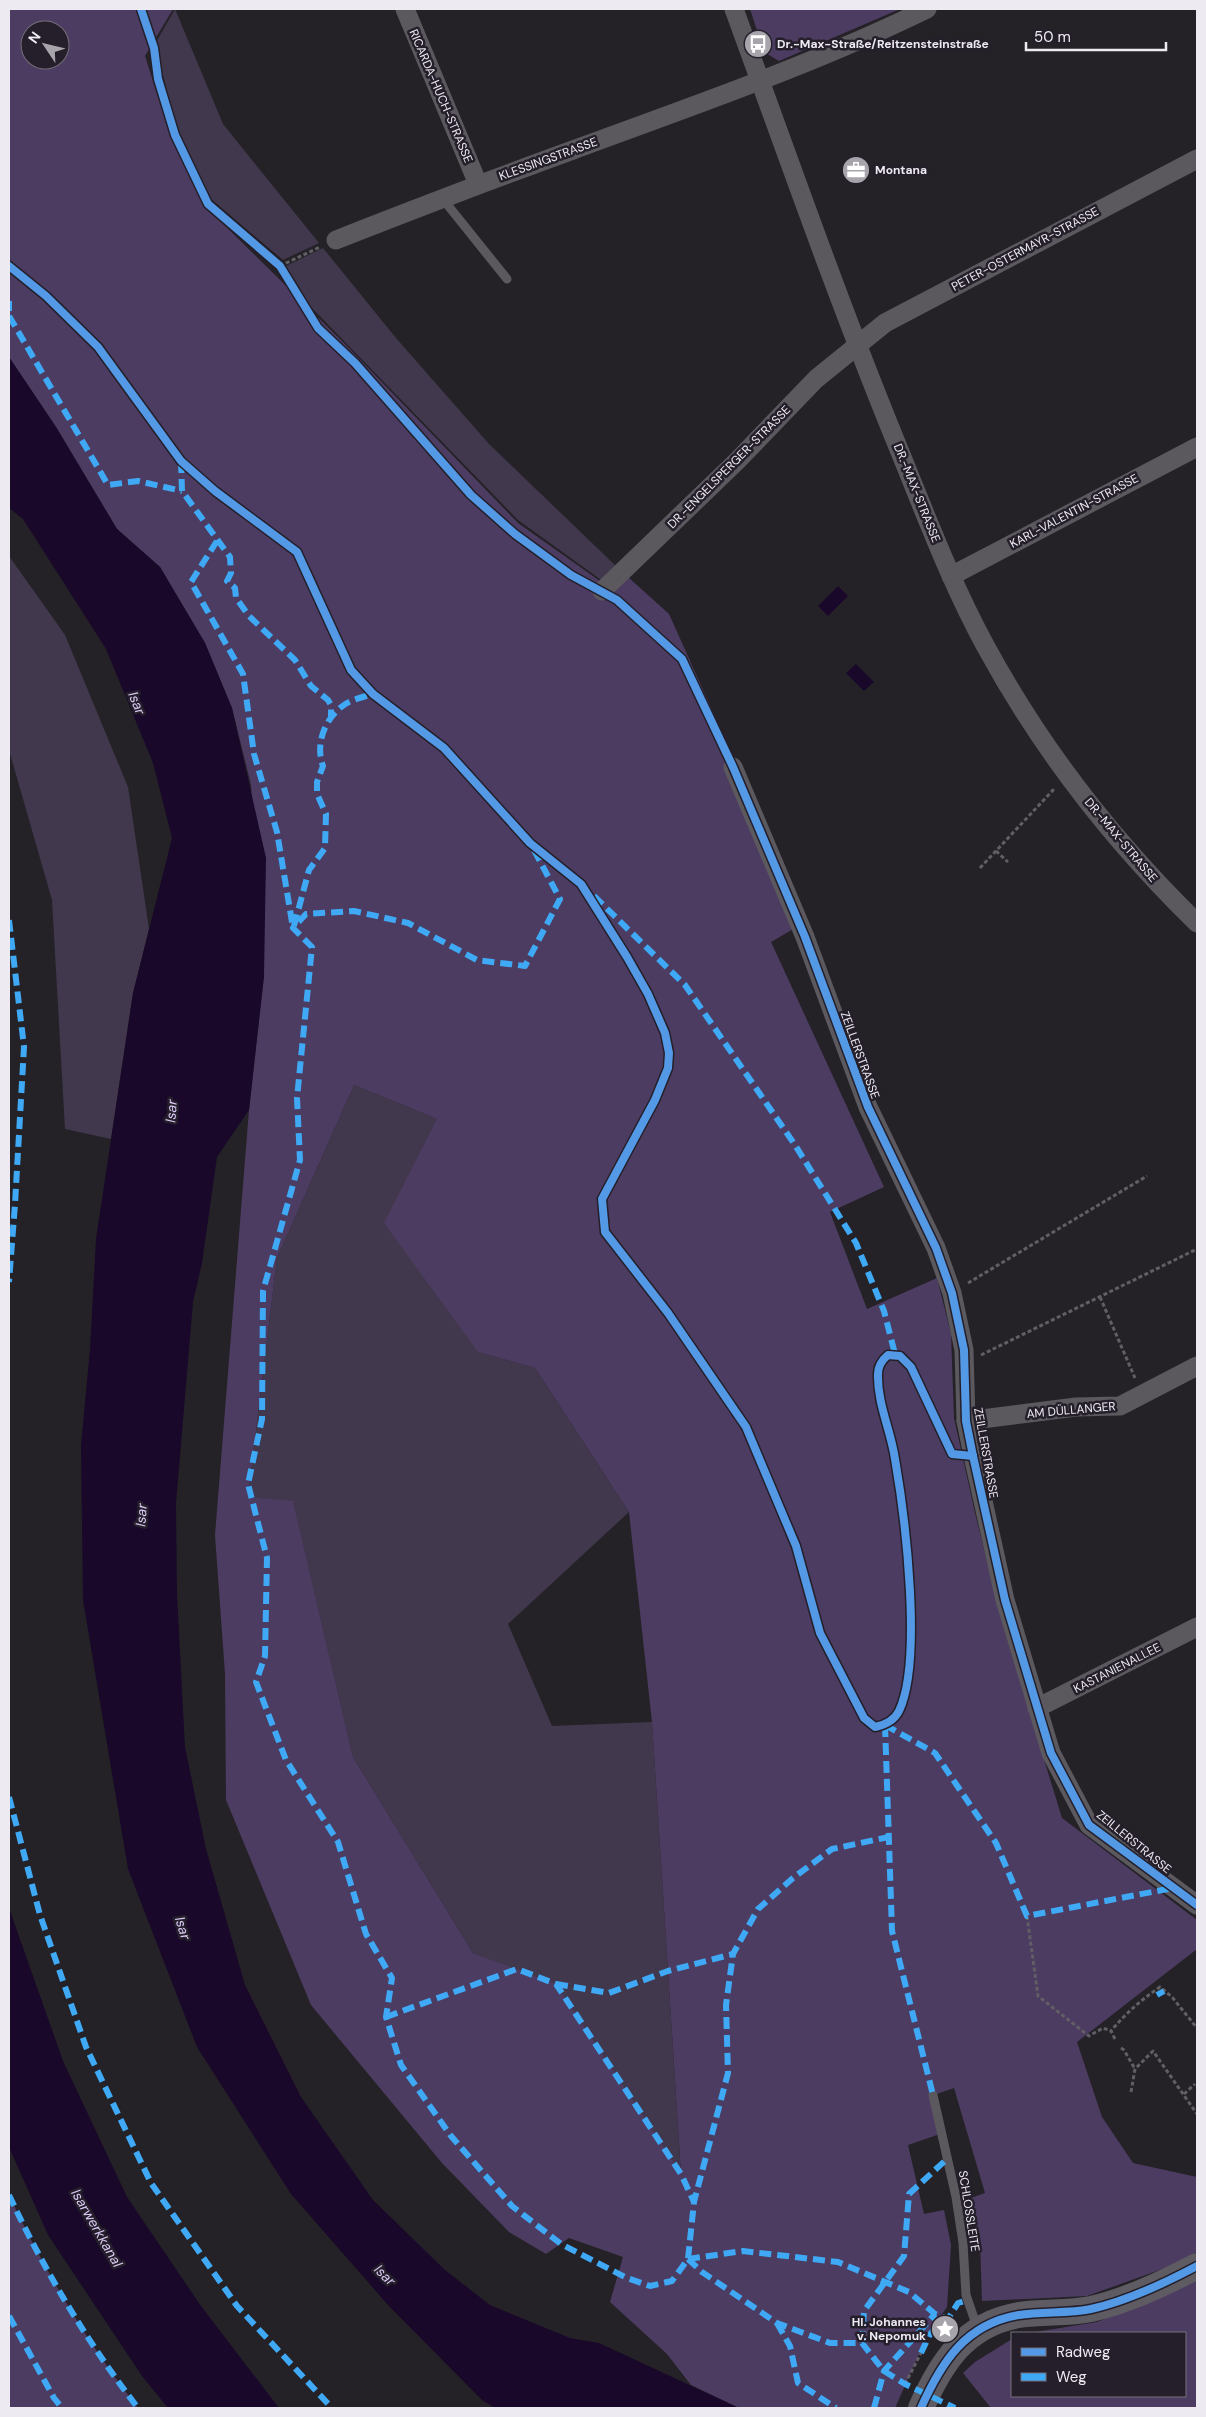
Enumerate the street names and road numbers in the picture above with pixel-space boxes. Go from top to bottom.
street label: RICARDA-HUCH-STRASSE [406,27,477,165]
street label: KLESSINGSTRASSE [497,134,600,184]
street label: PETER-OSTERMAYR-STRASSE [949,203,1102,295]
street label: DR.-ENGELSPERGER-STRASSE [664,402,794,532]
street label: DR.-MAX-STRASSE [890,441,944,545]
street label: KARL-VALENTIN-STRASSE [1007,470,1141,552]
street label: DR.-MAX-STRASSE [1081,795,1161,886]
street label: ZEILLERSTRASSE [837,1009,883,1101]
street label: AM DÜLLANGER [1026,1398,1116,1422]
street label: ZEILLERSTRASSE [970,1406,1002,1500]
street label: KASTANIENALLEE [1071,1639,1164,1697]
street label: ZEILLERSTRASSE [1093,1807,1175,1877]
street label: SCHLOSSLEITE [955,2169,983,2253]

